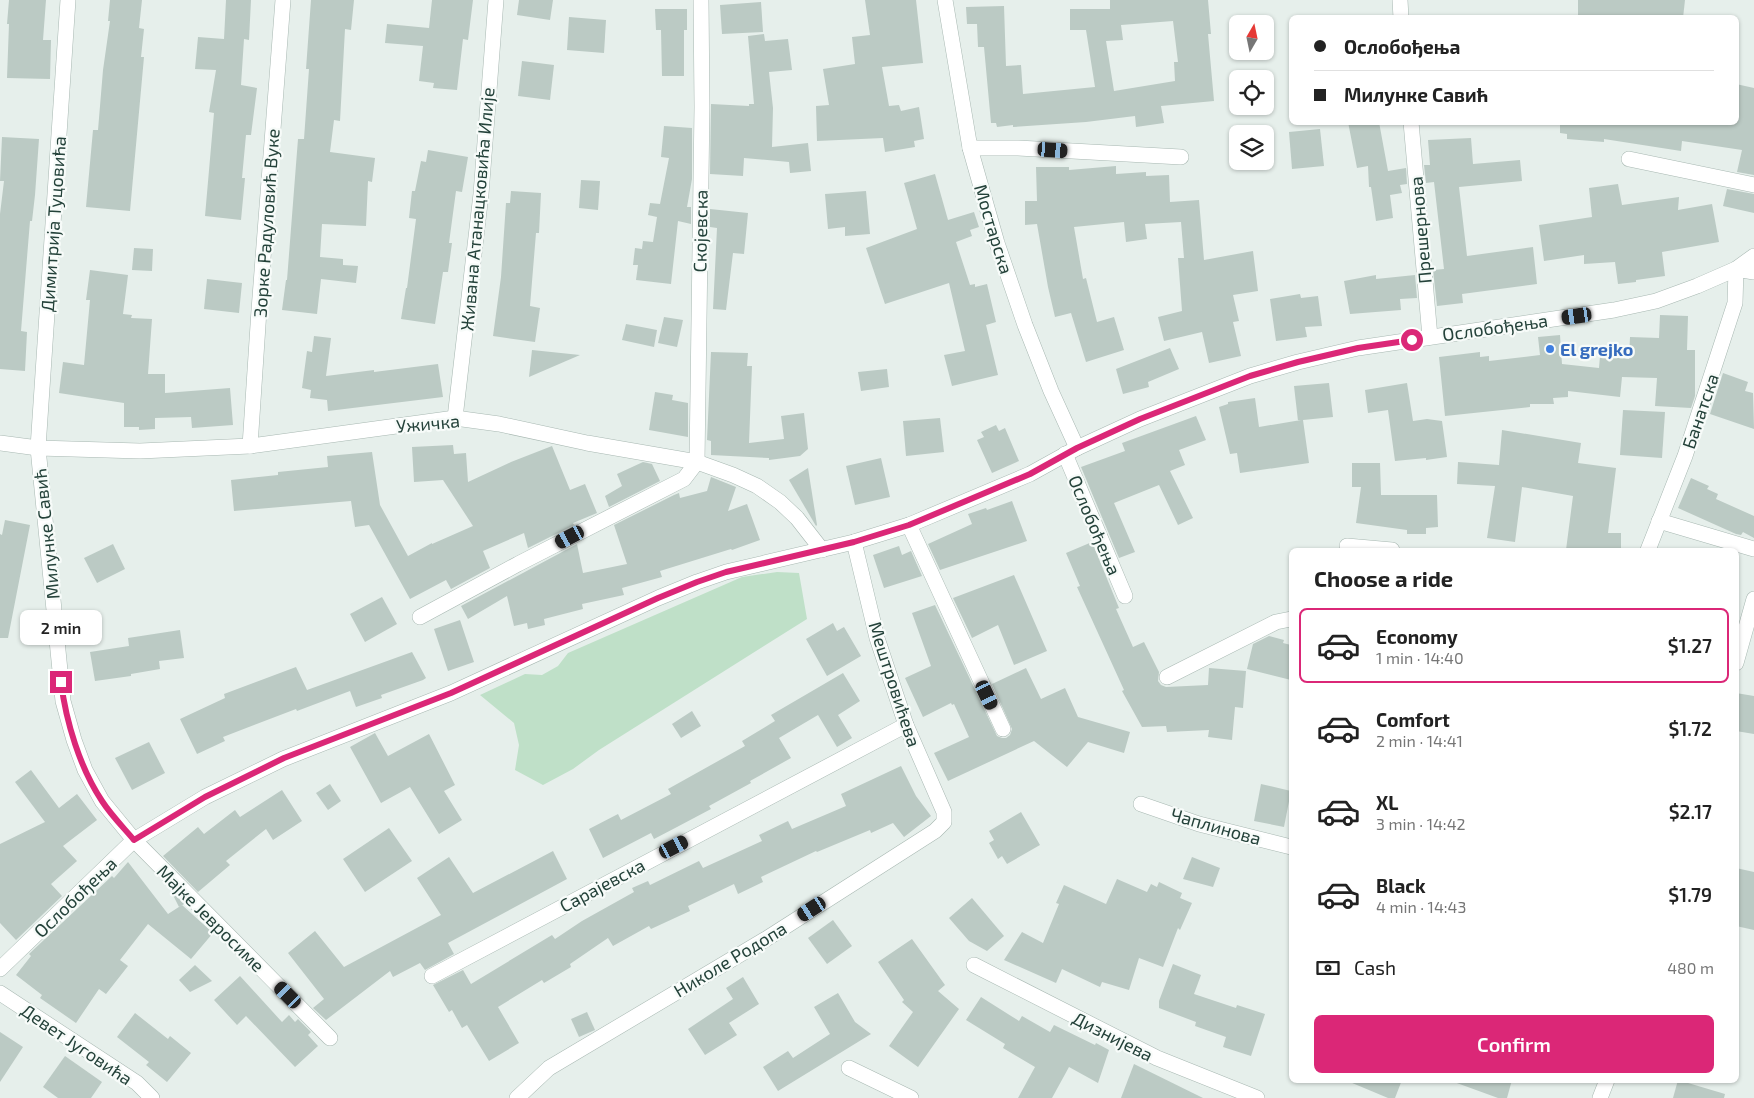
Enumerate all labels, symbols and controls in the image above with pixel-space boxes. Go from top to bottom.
north arrow [1229,15,1274,60]
map controls [1229,15,1274,170]
text: Ослобођења [1344,35,1460,58]
button: locate [1229,70,1274,115]
text: Милунке Савић [1344,83,1488,106]
street label: Живана Атанацковића Илије [455,86,499,332]
button: layers [1229,125,1274,170]
street label: Зорке Радуловић Вуке [248,128,284,318]
street label: Димитрија Туцовића [36,135,70,313]
car [1037,141,1068,159]
street label: Прешернова [1404,175,1436,285]
street label: Мостарска [970,181,1018,277]
street label: Скојевска [688,189,712,273]
car [1561,306,1592,326]
street label: Ослобођења [1441,309,1549,345]
route start [1401,329,1423,351]
place label: El grejko [1560,338,1633,360]
marker: El grejko [1544,343,1556,355]
street label: Банатска [1677,370,1723,452]
street label: Ужичка [395,409,461,437]
street label: Милунке Савић [28,468,64,600]
street label: Ослобођења [1064,472,1126,578]
car [553,523,586,551]
text: Choose a ride [1314,565,1453,591]
callout: 2 min [20,610,102,644]
text: 2 min [41,618,81,637]
street label: Мештровићева [864,619,926,749]
icon: car [1316,623,1361,668]
text: Economy [1376,625,1458,648]
text: $1.27 [1668,634,1712,657]
text: 1 min · 14:40 [1376,648,1464,667]
route end [50,671,72,693]
car [973,678,1000,712]
icon: car [1316,706,1361,751]
text: Comfort [1376,708,1450,731]
text: $1.72 [1669,717,1712,740]
text: 2 min · 14:41 [1376,731,1463,750]
icon: car [1316,789,1361,834]
text: XL [1376,791,1398,814]
text: $2.17 [1669,800,1712,823]
street label: Чаплинова [1168,803,1264,849]
text: 3 min · 14:42 [1376,814,1465,833]
car [657,834,690,860]
street label: Ослобођења [29,852,121,942]
street label: Сарајевска [556,853,648,917]
street label: Мајке Јевросиме [153,860,269,976]
icon: car [1316,872,1361,917]
text: Black [1376,874,1426,897]
text: $1.79 [1668,883,1712,906]
car [795,895,828,923]
text: 4 min · 14:43 [1376,897,1466,916]
street label: Николе Родопа [670,917,790,1001]
icon: cash [1314,954,1342,982]
text: Cash [1354,956,1396,979]
text: 480 m [1667,958,1714,977]
car [272,979,303,1011]
street label: Девет Југовића [17,999,137,1089]
street label: Дизнијева [1069,1006,1157,1066]
button: Confirm [1314,1015,1714,1073]

